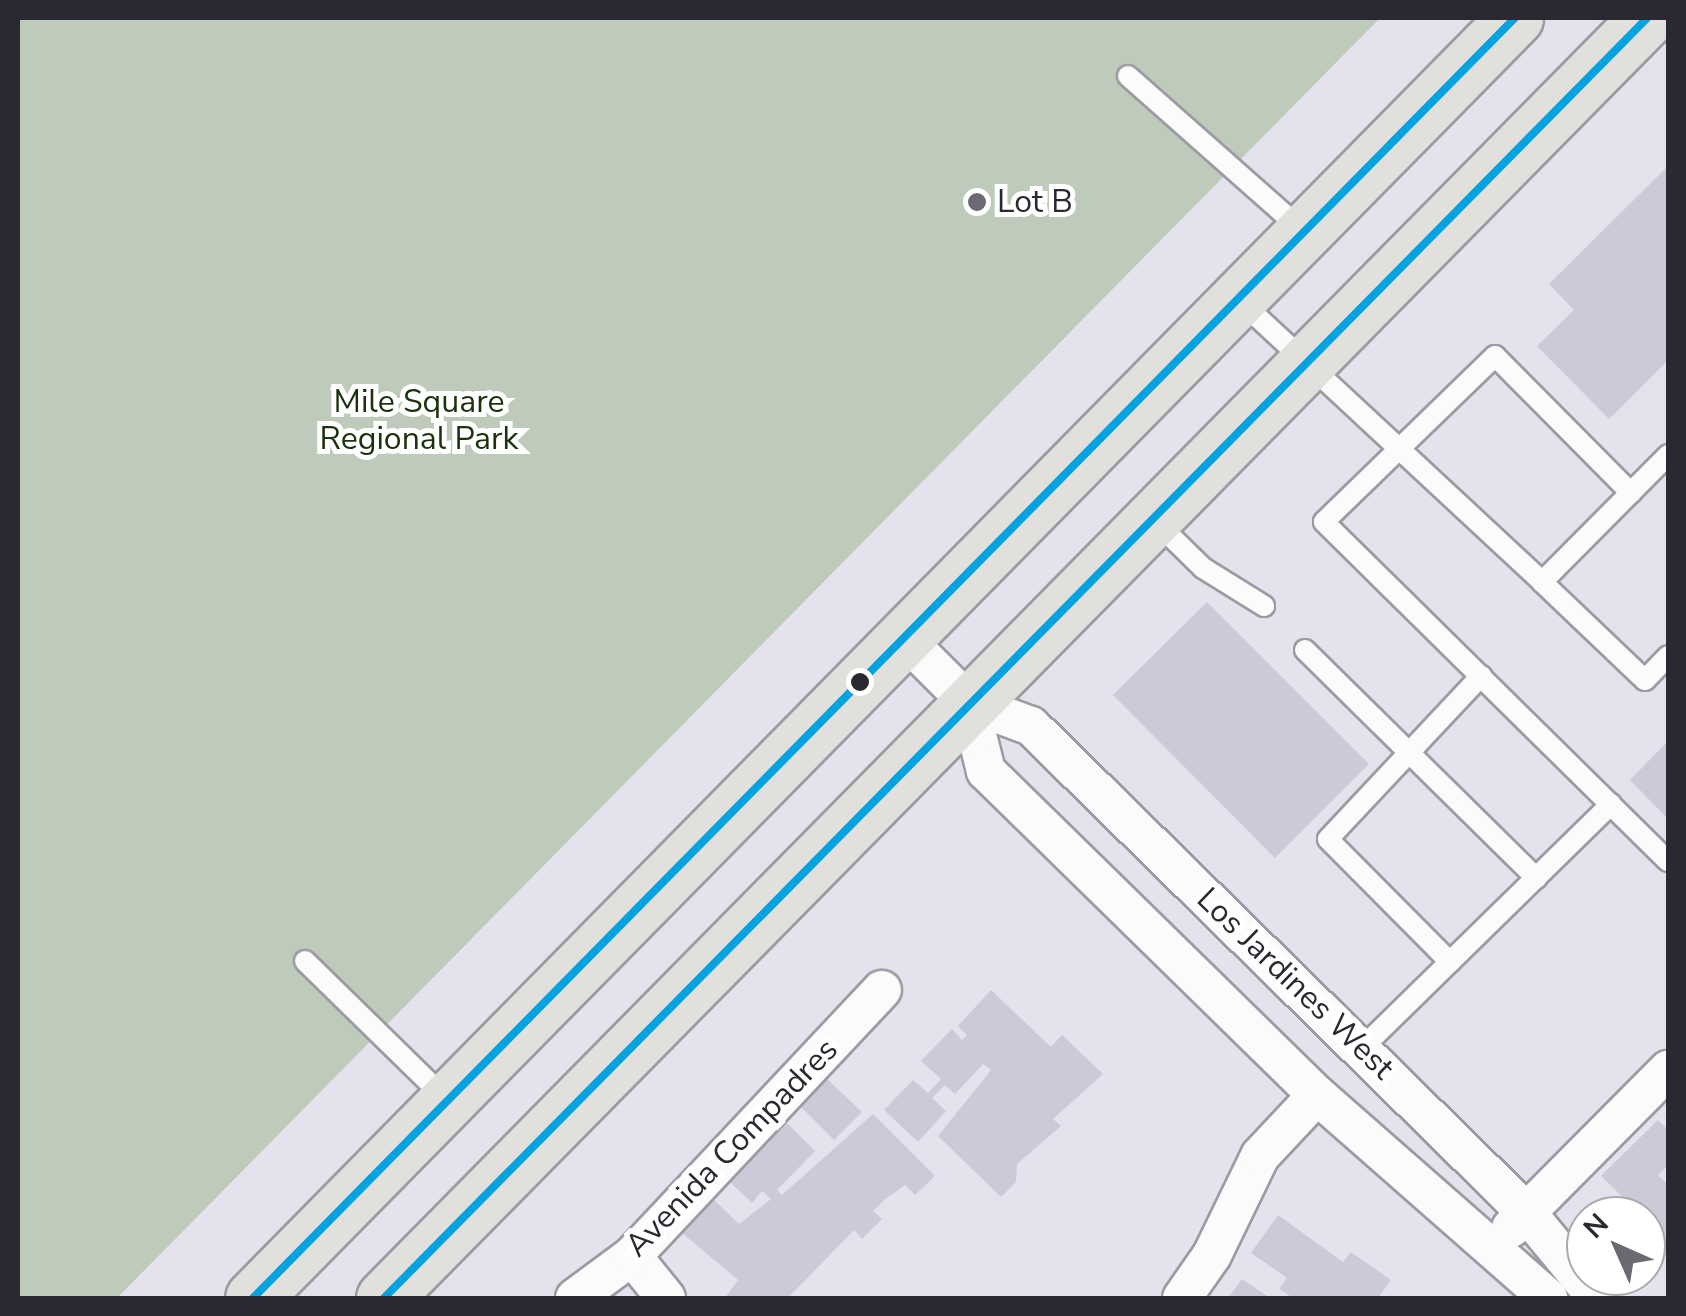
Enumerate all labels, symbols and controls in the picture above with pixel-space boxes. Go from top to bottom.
place label: Lot B [997,183,1073,221]
marker: Lot B [966,191,988,213]
park label: Mile Square Regional Park [320,384,518,459]
unlabelled marker [850,672,870,692]
street label: Los Jardines West [1189,880,1401,1088]
street label: Avenida Compadres [618,1031,846,1265]
north arrow [1566,1196,1666,1296]
text: N [1575,1205,1617,1247]

